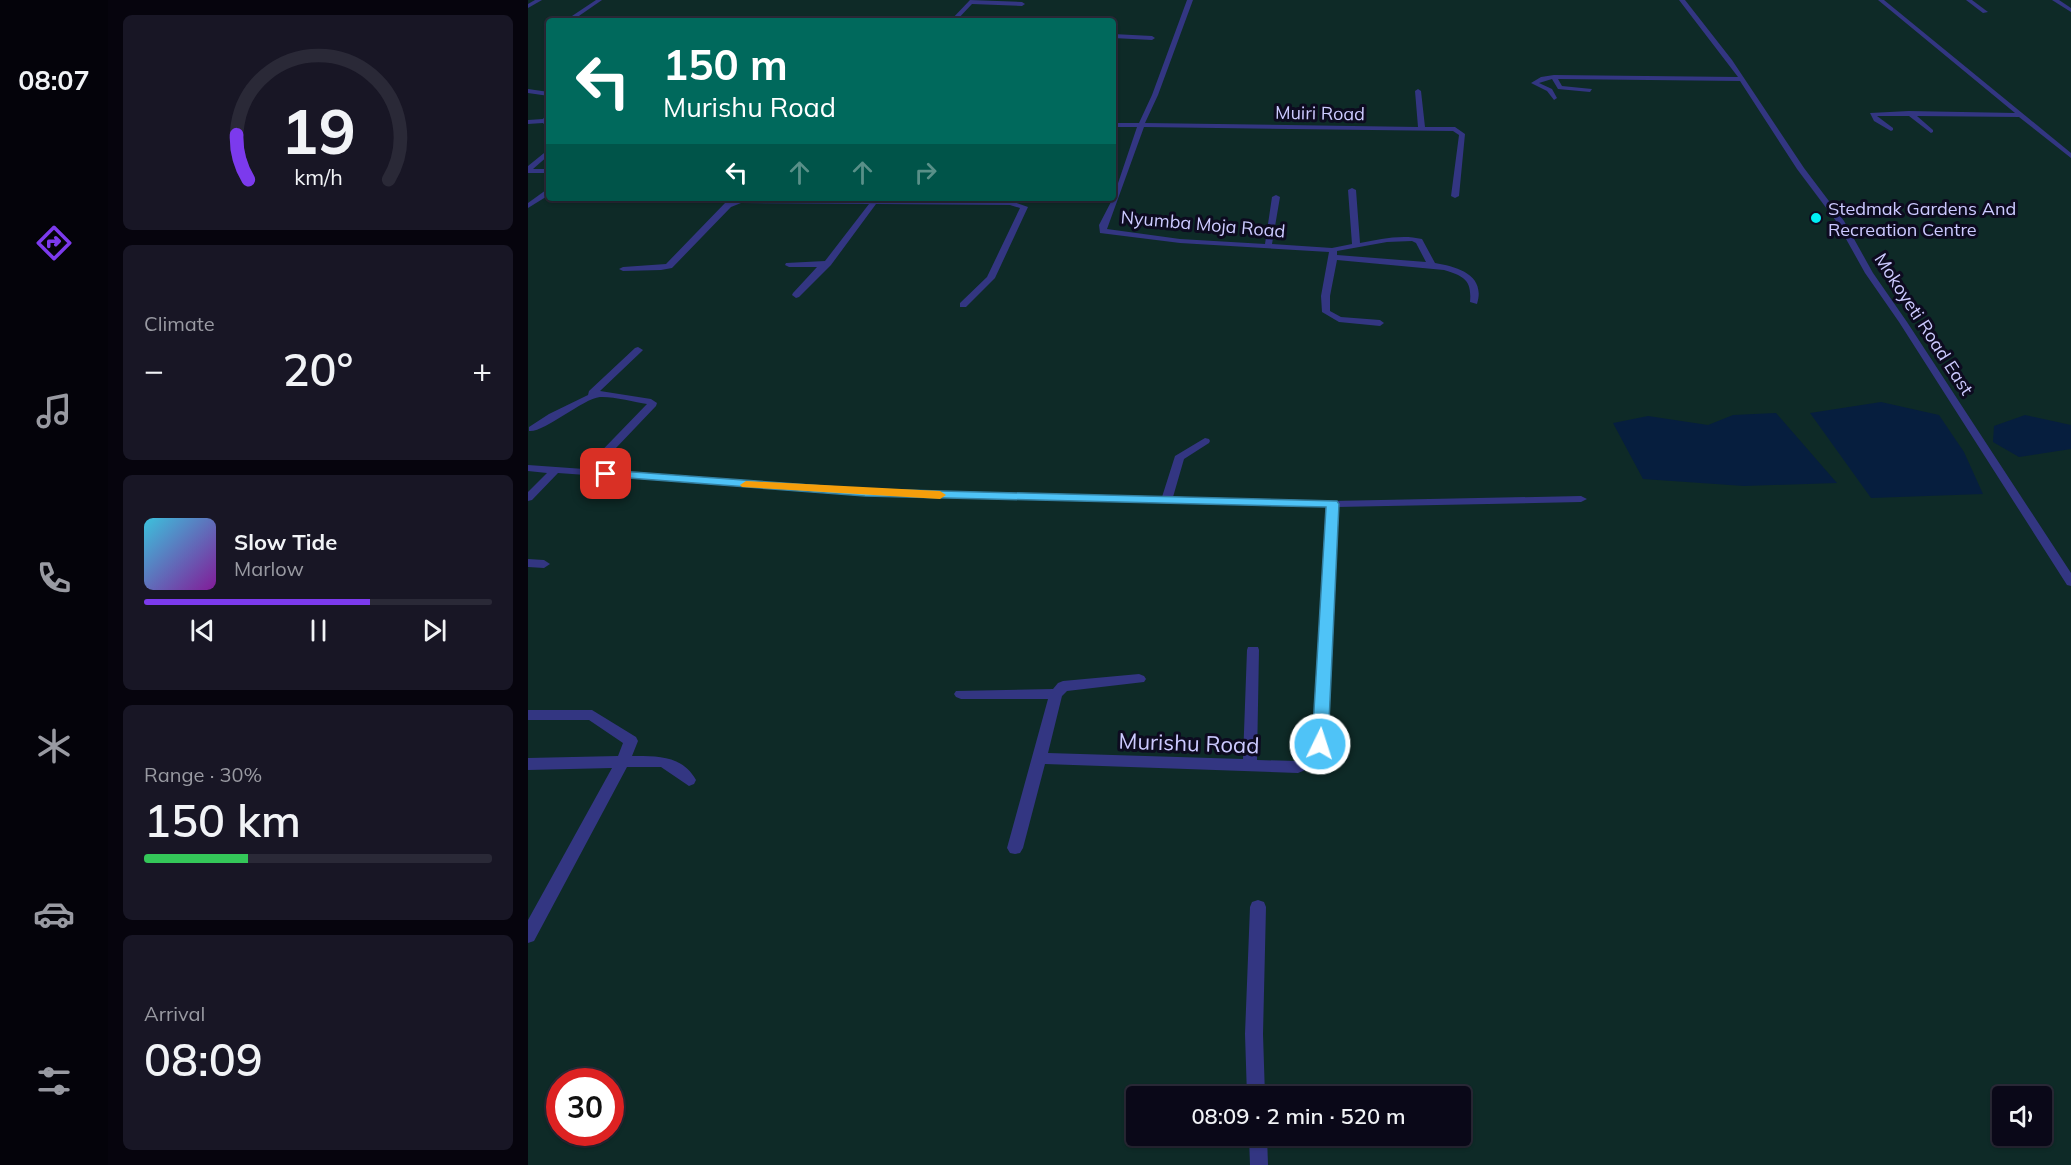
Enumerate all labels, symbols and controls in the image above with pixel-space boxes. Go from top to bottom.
text: 150 m [663,38,788,91]
icon: left [564,42,642,120]
text: 08:07 [18,63,90,97]
text: Murishu Road [663,90,836,124]
text: 19 [281,91,355,170]
street label: Muiri Road [1275,101,1365,125]
icon: left [720,156,753,189]
icon: ahead [783,156,816,189]
icon: ahead [846,156,879,189]
icon: right [909,156,942,189]
text: km/h [294,163,342,190]
place label: Stedmak Gardens And Recreation Centre [1828,197,2016,241]
street label: Nyumba Moja Road [1120,205,1286,243]
marker: Stedmak Gardens And Recreation Centre [1809,211,1823,225]
icon: directions [33,222,75,264]
street label: Mokoyeti Road East [1870,249,1978,399]
text: Climate [144,311,215,336]
text: 20° [283,341,353,397]
text: − [144,349,164,390]
text: + [472,349,492,390]
icon: music [33,390,75,432]
pin [580,448,631,499]
icon: arrive [589,457,622,490]
text: Slow Tide [234,528,337,556]
text: Marlow [234,556,304,581]
icon: phone [33,557,75,599]
icon: previous [186,614,219,647]
icon: pause [302,614,335,647]
icon: next [418,614,451,647]
position arrow [1288,712,1352,776]
icon: climate [33,725,75,767]
street label: Murishu Road [1118,727,1260,759]
text: Range · 30% [144,762,262,787]
text: 150 km [144,792,301,848]
icon: car [33,893,75,935]
text: Arrival [144,1001,205,1026]
text: 08:09 [144,1031,263,1087]
icon: filters [33,1060,75,1102]
speed limit sign: 30 [546,1068,624,1146]
map controls [1992,1086,2052,1146]
button: sound [1992,1086,2052,1146]
text: 08:09 · 2 min · 520 m [1191,1102,1406,1130]

